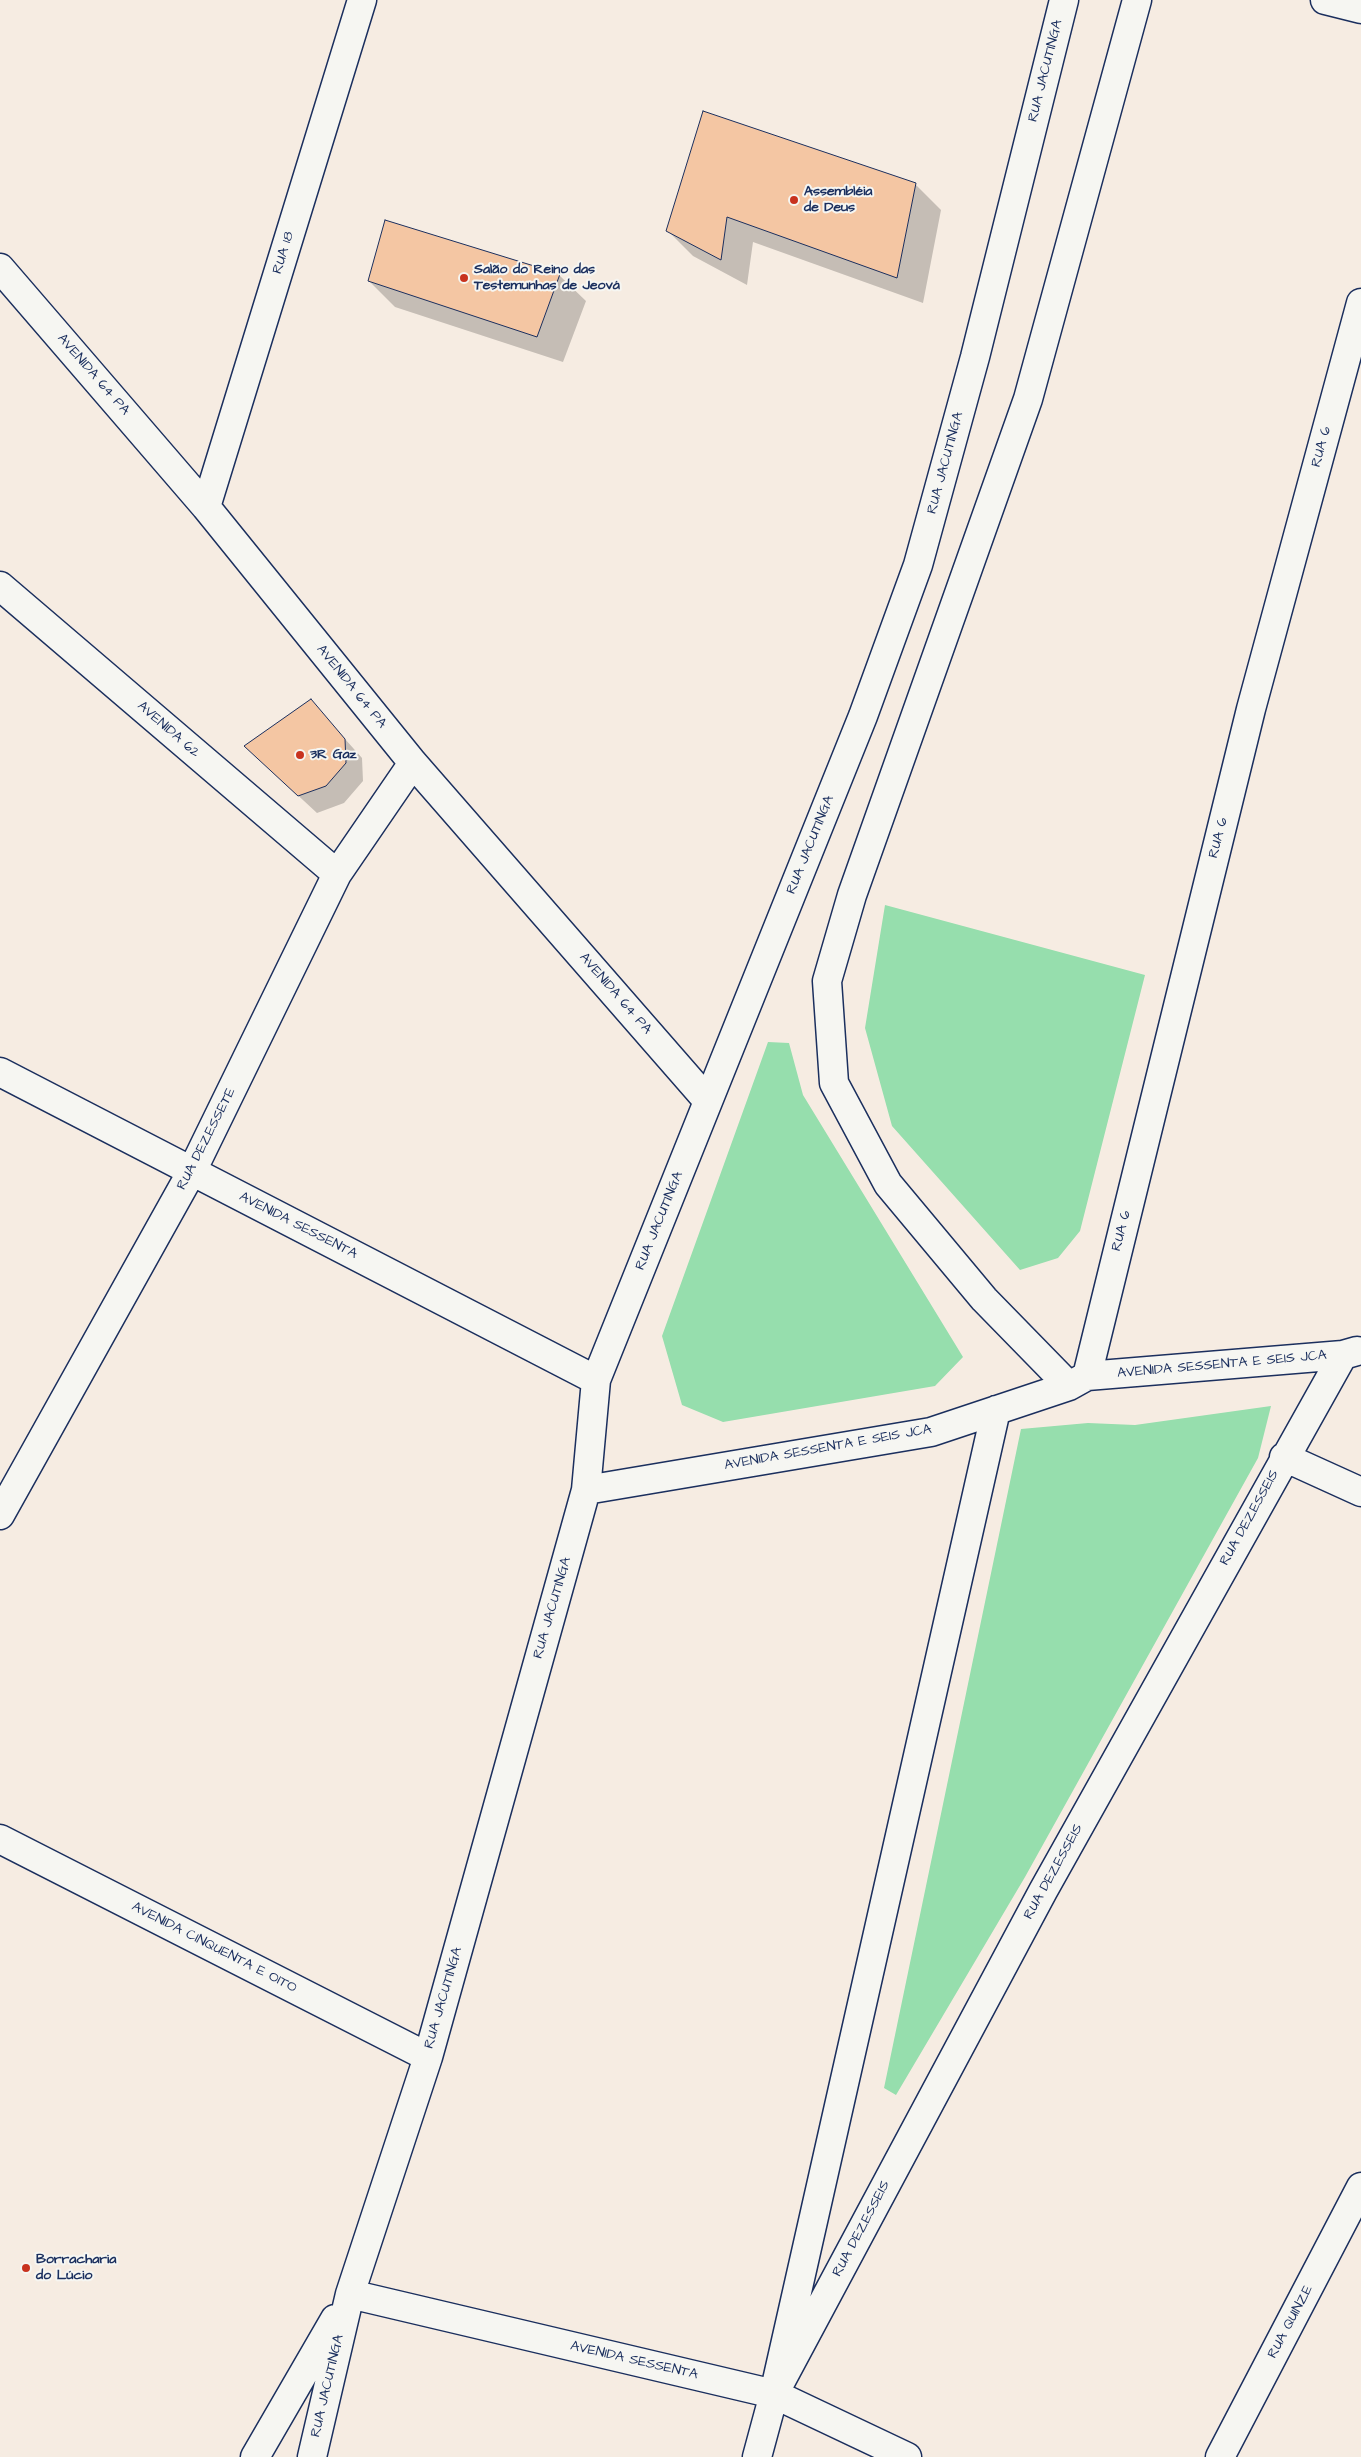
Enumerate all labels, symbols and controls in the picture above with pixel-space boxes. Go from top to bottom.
street label: RUA JACUTINGA [1025,18,1067,124]
place label: Assembléia de Deus [804,184,872,216]
marker: Assembléia de Deus [788,194,800,206]
street label: RUA 18 [270,230,298,276]
place label: Salão do Reino das Testemunhas de Jeová [474,262,620,294]
marker: Salão do Reino das Testemunhas de Jeová [458,272,470,284]
street label: AVENIDA 64 PA [53,331,133,419]
street label: RUA JACUTINGA [924,410,968,516]
street label: RUA 6 [1309,425,1335,469]
street label: AVENIDA 64 PA [312,642,390,732]
street label: AVENIDA 62 [133,698,203,762]
place label: 3R Gaz [310,747,356,763]
marker: 3R Gaz [294,749,306,761]
street label: RUA JACUTINGA [784,793,838,897]
street label: RUA 6 [1206,816,1232,860]
street label: AVENIDA 64 PA [575,950,655,1038]
street label: RUA DEZESSETE [174,1085,240,1193]
street label: RUA JACUTINGA [633,1169,687,1273]
street label: AVENIDA SESSENTA [236,1189,360,1263]
street label: RUA 6 [1109,1209,1135,1253]
street label: AVENIDA SESSENTA E SEIS JCA [1116,1347,1328,1383]
street label: AVENIDA SESSENTA E SEIS JCA [723,1421,933,1475]
street label: RUA DEZESSEIS [1217,1467,1283,1569]
street label: RUA JACUTINGA [530,1555,576,1661]
street label: RUA DEZESSEIS [1021,1821,1087,1923]
street label: AVENIDA CINQUENTA E OITO [129,1899,299,1997]
street label: RUA JACUTINGA [421,1945,467,2051]
street label: RUA DEZESSEIS [830,2178,894,2280]
place label: Borracharia do Lúcio [36,2252,116,2284]
marker: Borracharia do Lúcio [20,2262,32,2274]
street label: RUA QUINZE [1265,2283,1317,2361]
street label: RUA JACUTINGA [308,2333,348,2439]
street label: AVENIDA SESSENTA [568,2338,700,2384]

